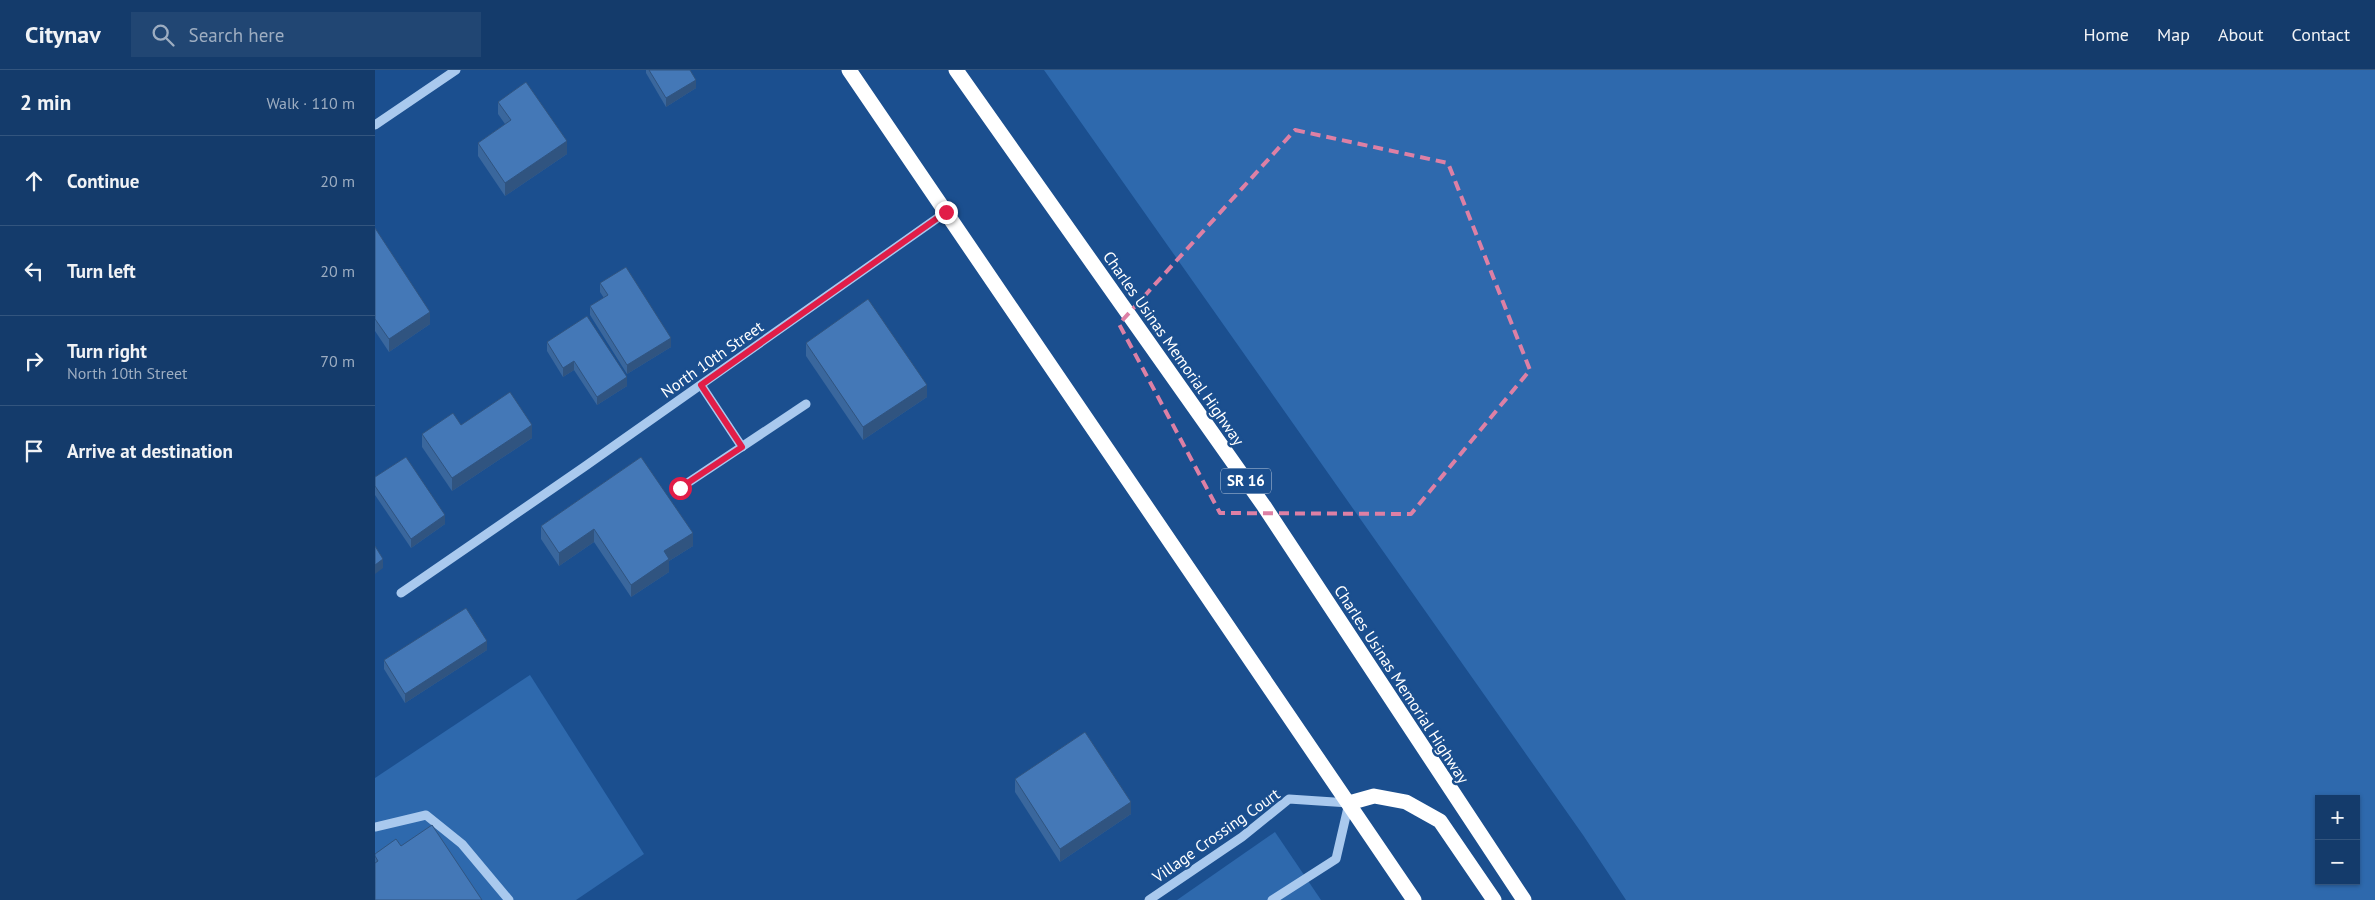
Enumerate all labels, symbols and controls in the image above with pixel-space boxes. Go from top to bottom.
search box [131,12,481,57]
text: Citynav [25,19,101,50]
icon: search [149,21,177,49]
text: Search here [189,23,284,47]
text: Home [2083,23,2129,46]
text: Map [2157,23,2190,46]
text: About [2218,23,2264,46]
text: Contact [2292,23,2350,46]
text: 2 min [20,89,71,116]
text: Walk · 110 m [266,93,355,113]
icon: ahead [20,167,48,195]
text: Continue [67,169,139,193]
text: 20 m [320,171,355,191]
route end [935,201,958,224]
street label: Charles Usinas Memorial Highway [1099,247,1249,449]
icon: left [20,257,48,285]
text: Turn left [67,259,136,283]
text: 20 m [320,261,355,281]
street label: North 10th Street [657,316,768,402]
text: Turn right [67,339,147,363]
icon: right [20,347,48,375]
text: 70 m [320,351,355,371]
text: North 10th Street [67,363,187,383]
icon: arrive [20,437,48,465]
text: Arrive at destination [67,439,233,463]
road number: SR 16 [1221,468,1271,494]
route start [669,477,692,500]
street label: Charles Usinas Memorial Highway [1330,581,1474,787]
street label: Village Crossing Court [1148,783,1284,887]
map controls [2315,795,2360,885]
button: + [2315,795,2360,840]
button: − [2315,840,2360,885]

